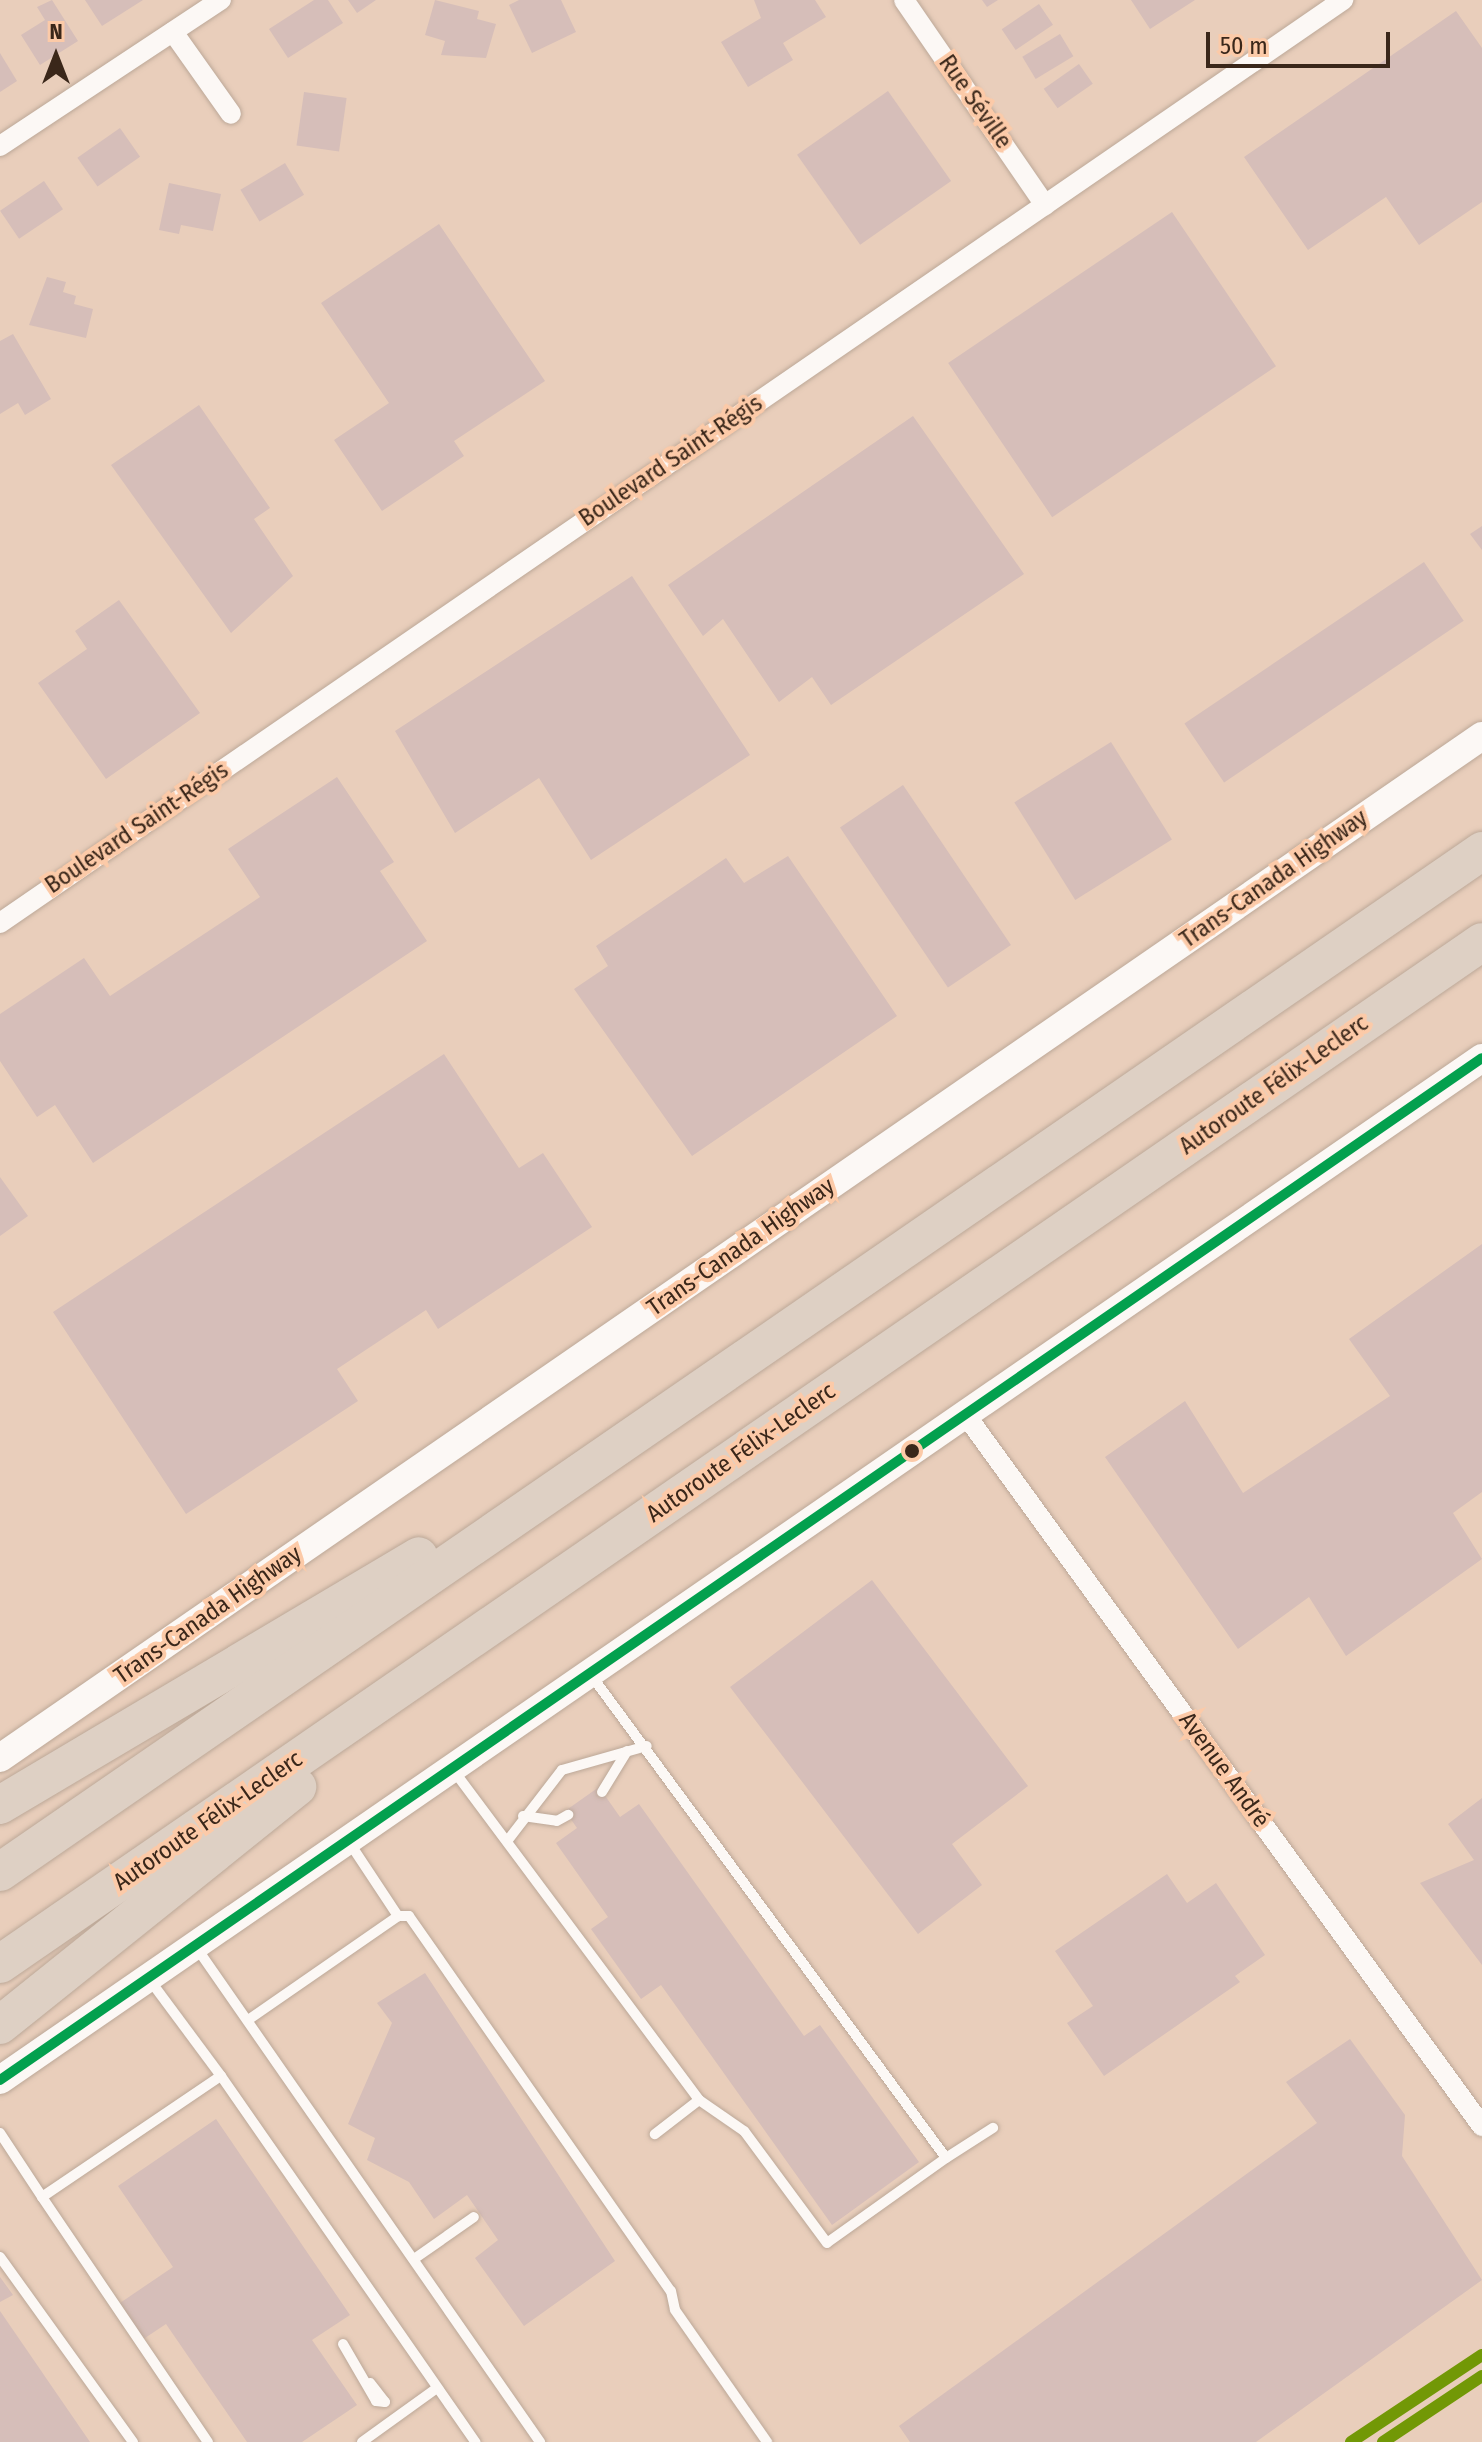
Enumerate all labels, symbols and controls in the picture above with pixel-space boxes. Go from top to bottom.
north arrow [16,16,96,96]
scale bar [1210,16,1394,66]
text: N [49,18,63,45]
text: 50 m [1220,32,1268,60]
street label: Rue Séville [932,50,1018,154]
street label: Boulevard Saint-Régis [574,389,768,533]
street label: Boulevard Saint-Régis [40,756,234,900]
street label: Trans-Canada Highway [1175,804,1373,954]
street label: Autoroute Félix-Leclerc [1174,1009,1374,1161]
street label: Trans-Canada Highway [642,1172,840,1322]
street label: Autoroute Félix-Leclerc [641,1377,841,1529]
unlabelled marker [904,1443,920,1459]
street label: Trans-Canada Highway [109,1540,307,1690]
street label: Avenue André [1173,1707,1275,1833]
street label: Autoroute Félix-Leclerc [108,1745,308,1897]

